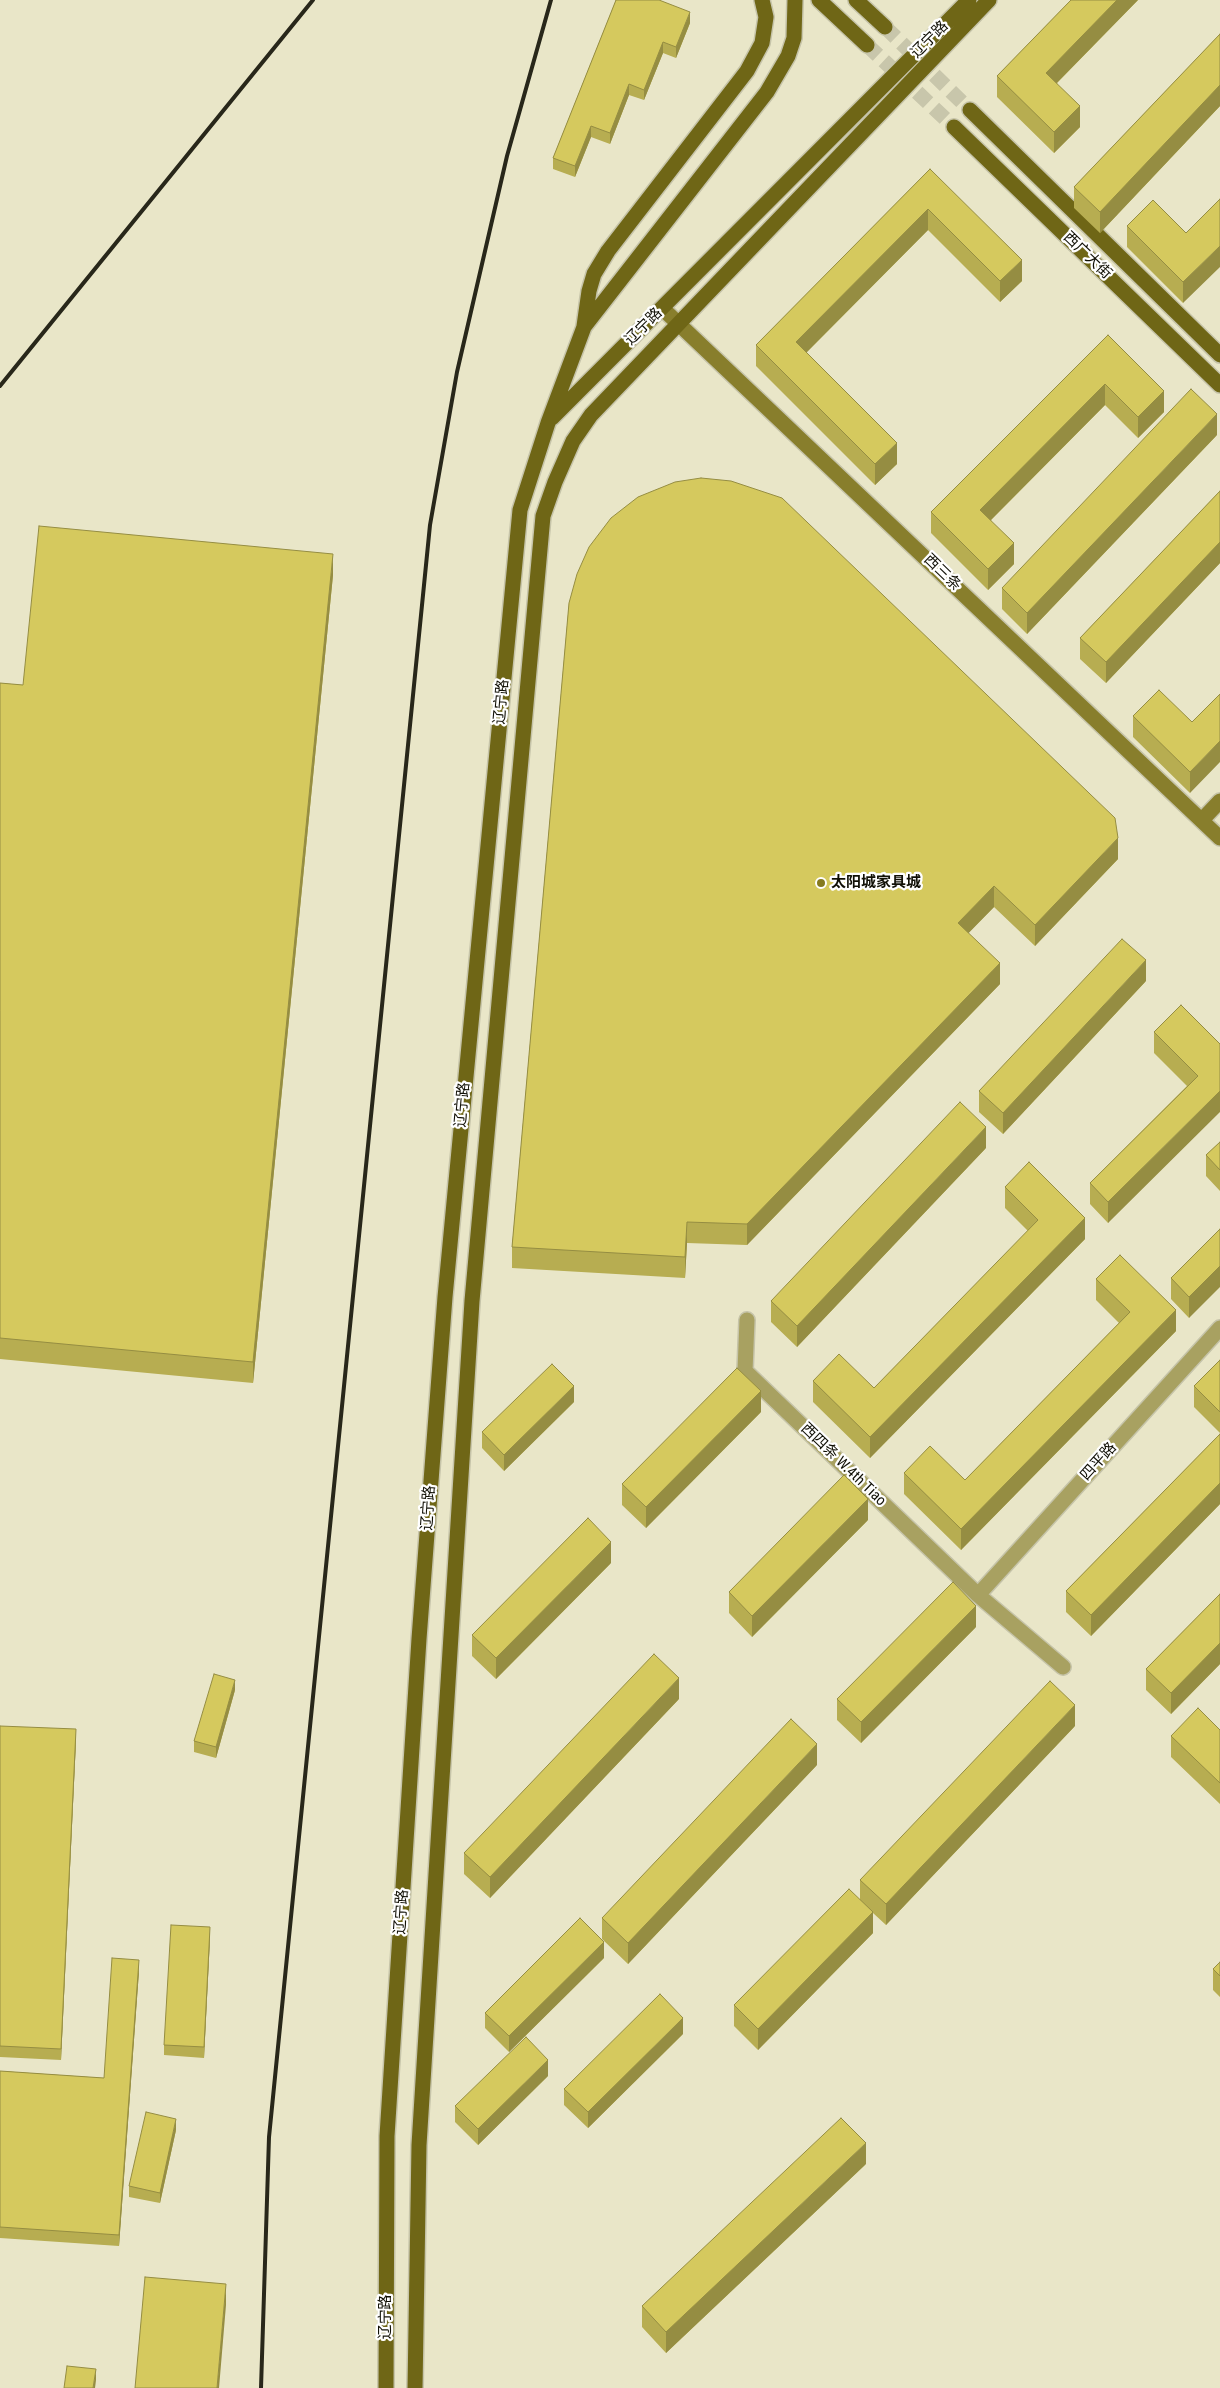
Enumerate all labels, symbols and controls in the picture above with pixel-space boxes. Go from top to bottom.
street label: 辽宁路 [908,18,952,62]
street label: 西广大街 [1059,229,1115,283]
street label: 辽宁路 [622,305,666,349]
street label: 西三条 [920,551,964,595]
street label: 辽宁路 [491,679,513,725]
place label: 太阳城家具城 [831,874,921,892]
marker: 太阳城家具城 [815,877,827,889]
street label: 辽宁路 [452,1082,474,1128]
street label: 西四条 W.4th Tiao [797,1420,889,1510]
street label: 四平路 [1077,1439,1121,1485]
street label: 辽宁路 [418,1485,440,1531]
street label: 辽宁路 [391,1889,413,1935]
street label: 辽宁路 [377,2295,395,2339]

